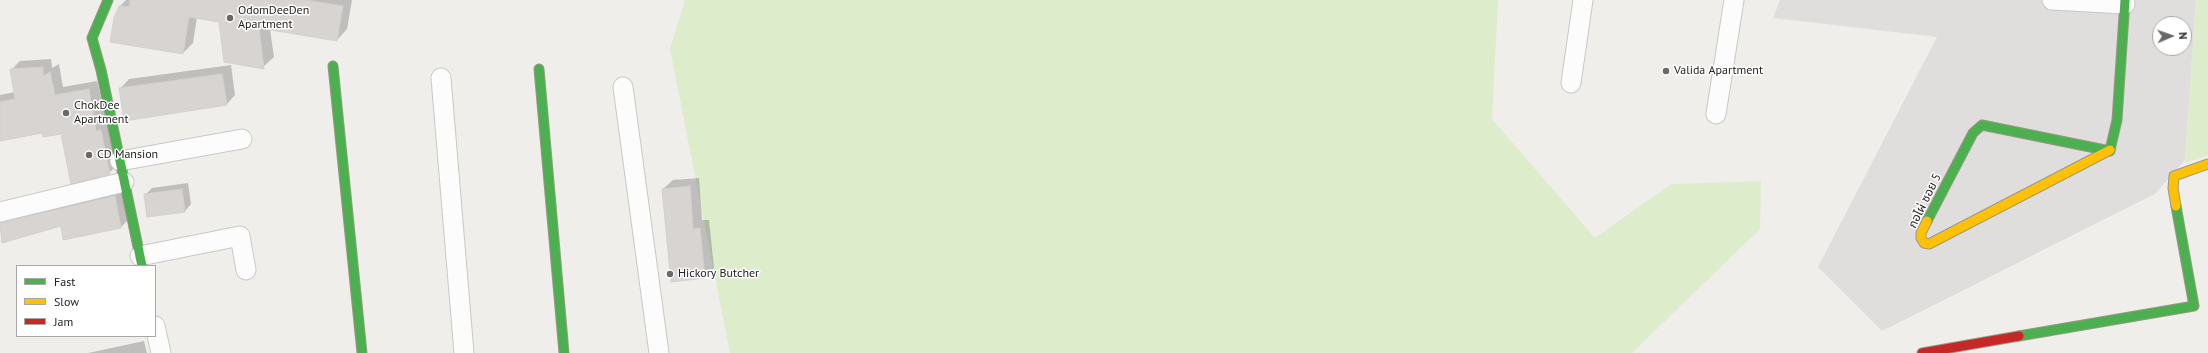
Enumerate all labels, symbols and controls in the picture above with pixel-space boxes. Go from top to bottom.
place label: OdomDeeDen Apartment [238,4,309,32]
marker: OdomDeeDen Apartment [225,13,235,23]
north arrow [2152,16,2192,56]
text: N [2176,32,2190,39]
place label: Valida Apartment [1674,64,1763,78]
marker: Valida Apartment [1661,66,1671,76]
place label: ChokDee Apartment [74,99,128,127]
marker: ChokDee Apartment [61,108,71,118]
place label: CD Mansion [97,148,158,162]
marker: CD Mansion [84,150,94,160]
street label: กอไผ่ ซอย 5 [1906,171,1944,231]
legend [16,265,156,337]
place label: Hickory Butcher [678,267,759,281]
marker: Hickory Butcher [665,269,675,279]
text: Fast [54,274,75,289]
text: Slow [54,294,79,309]
text: Jam [54,314,73,329]

